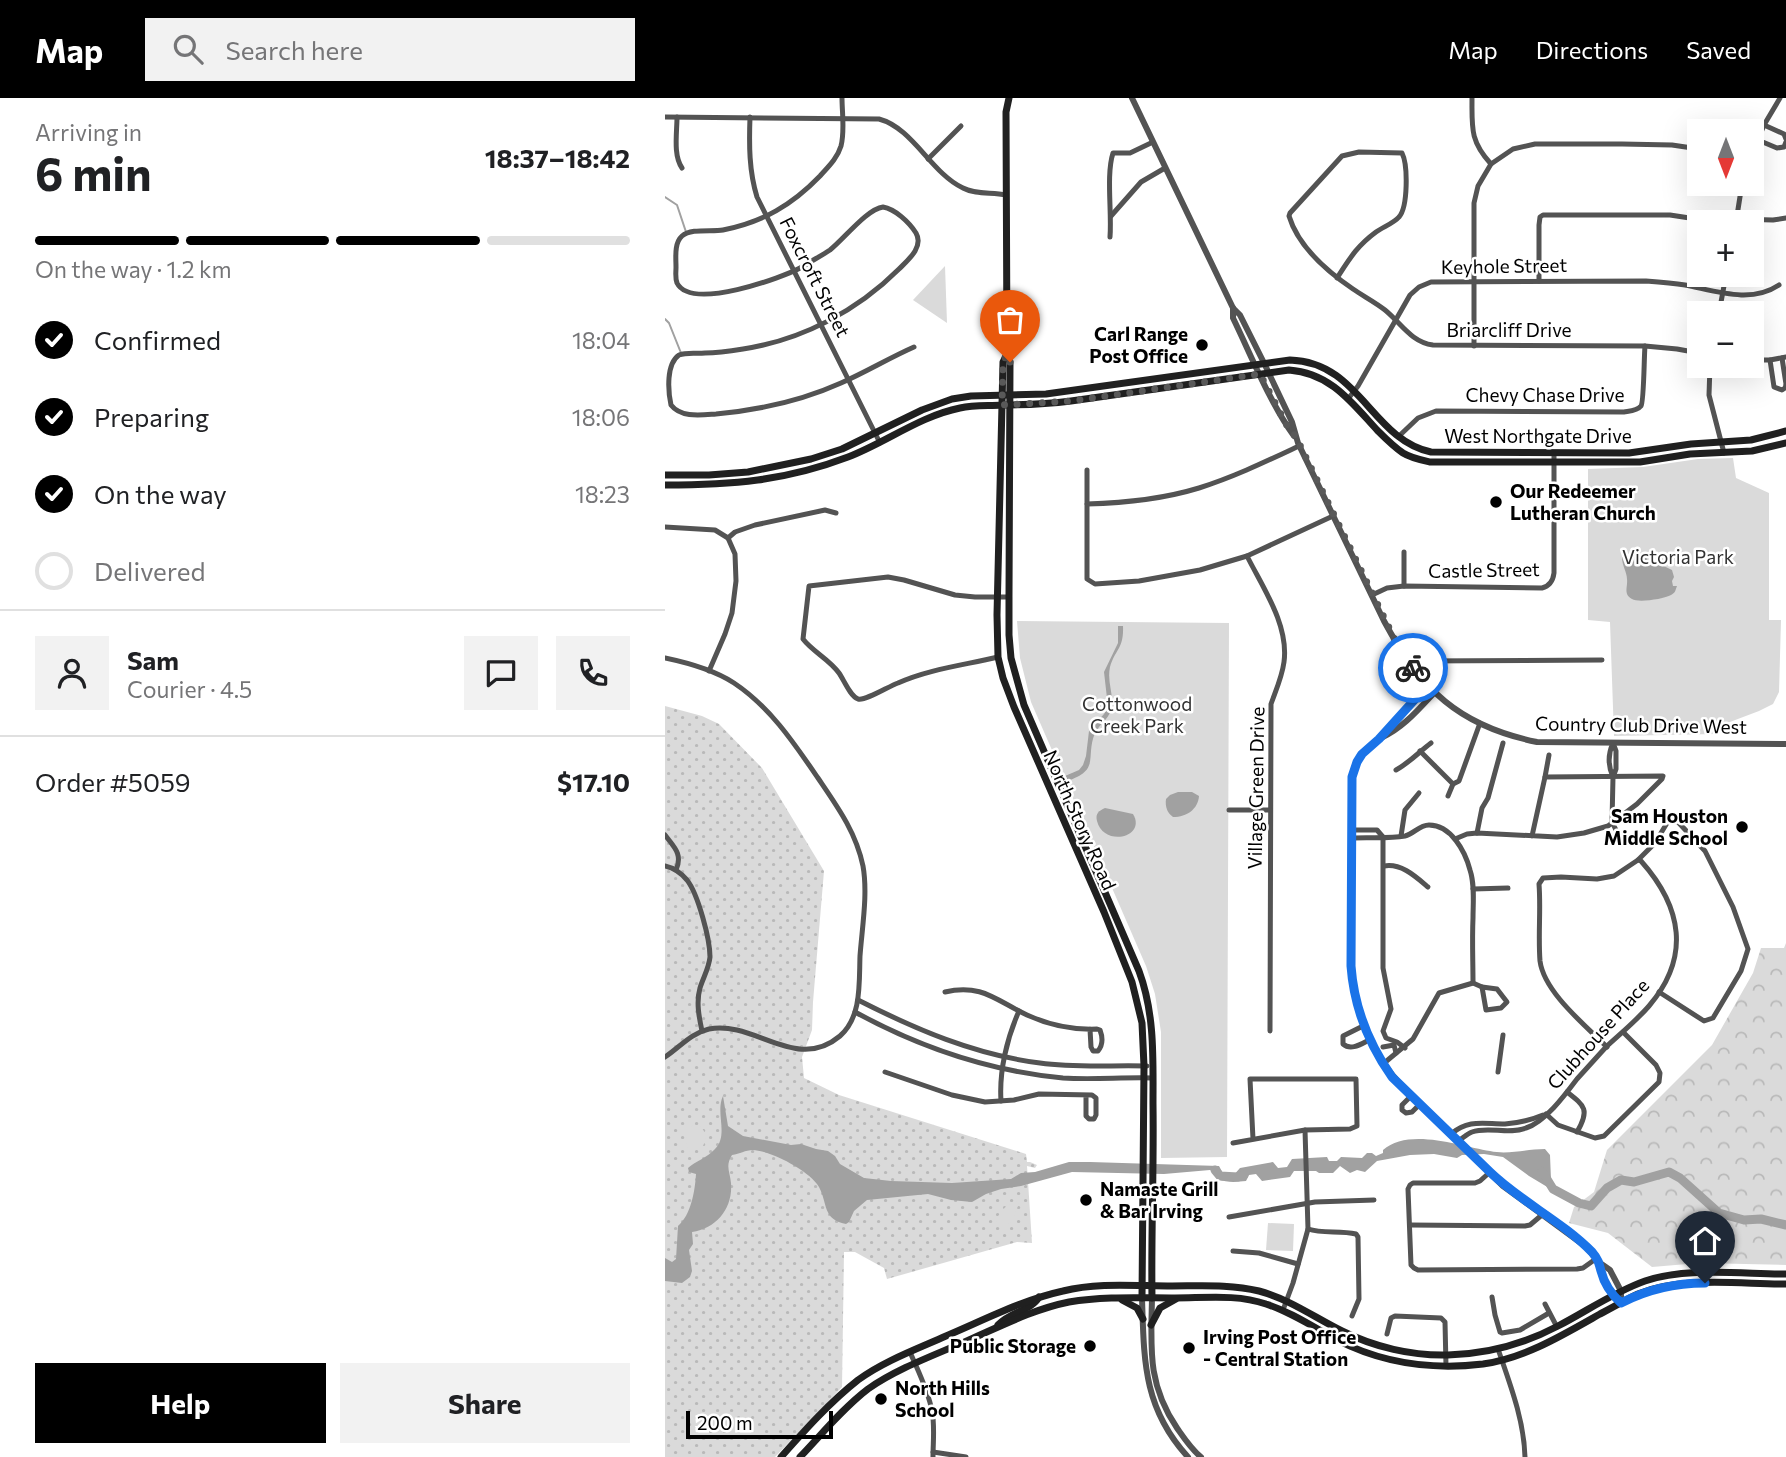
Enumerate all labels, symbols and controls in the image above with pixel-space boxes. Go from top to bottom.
search box [145,18,635,81]
text: Map [35,29,103,70]
icon: search [169,30,207,68]
text: Search here [225,34,363,65]
text: Map [1448,35,1498,64]
text: Directions [1536,35,1648,64]
text: Saved [1686,35,1751,64]
text: Arriving in [35,118,142,146]
north arrow [1687,119,1764,196]
map controls [1687,119,1764,378]
text: 18:37–18:42 [485,142,630,173]
text: 6 min [35,144,152,200]
button: + [1687,210,1764,287]
street label: Foxcroft Street [775,213,856,341]
street label: Keyhole Street [1441,253,1567,278]
text: On the way · 1.2 km [35,255,232,283]
pin [980,290,1040,362]
icon: bag [991,301,1029,339]
button: − [1687,301,1764,378]
street label: Briarcliff Drive [1446,318,1572,341]
icon: check [35,321,73,359]
place label: Carl Range Post Office [1089,322,1188,367]
text: Confirmed [94,324,221,355]
text: 18:04 [572,326,630,354]
marker: Carl Range Post Office [1194,337,1210,353]
street label: Chevy Chase Drive [1466,383,1624,406]
icon: check [35,398,73,436]
text: Preparing [94,401,209,432]
text: 18:06 [572,403,630,431]
street label: West Northgate Drive [1444,424,1632,447]
icon: check [35,475,73,513]
text: On the way [94,478,227,509]
place label: Our Redeemer Lutheran Church [1510,479,1656,524]
text: 18:23 [575,480,630,508]
marker: Our Redeemer Lutheran Church [1488,494,1504,510]
park label: Victoria Park [1622,545,1734,568]
text: Delivered [94,555,205,586]
street label: Castle Street [1428,557,1540,582]
courier [1378,633,1448,703]
button: person [35,636,109,710]
button: chat [464,636,538,710]
button: phone [556,636,630,710]
text: Sam [127,644,179,675]
icon: bike [1394,649,1432,687]
text: Courier · 4.5 [127,675,252,703]
park label: Cottonwood Creek Park [1082,692,1192,737]
street label: Village Green Drive [1243,706,1268,870]
street label: Country Club Drive West [1535,711,1747,738]
street label: North Story Road [1039,746,1122,893]
text: Order #5059 [35,766,191,797]
text: $17.10 [557,766,630,797]
place label: Sam Houston Middle School [1604,804,1728,849]
marker: Sam Houston Middle School [1734,819,1750,835]
street label: Clubhouse Place [1542,974,1653,1094]
place label: Namaste Grill & Bar Irving [1100,1177,1219,1222]
marker: Namaste Grill & Bar Irving [1078,1192,1094,1208]
pin [1675,1211,1735,1283]
icon: home [1686,1222,1724,1260]
place label: Irving Post Office - Central Station [1203,1325,1356,1370]
place label: Public Storage [950,1334,1076,1357]
marker: Public Storage [1082,1338,1098,1354]
marker: Irving Post Office - Central Station [1181,1340,1197,1356]
button: Help [35,1363,326,1443]
button: Share [340,1363,630,1443]
place label: North Hills School [895,1376,990,1421]
marker: North Hills School [873,1391,889,1407]
scale bar [686,1408,833,1440]
text: 200 m [697,1411,753,1434]

